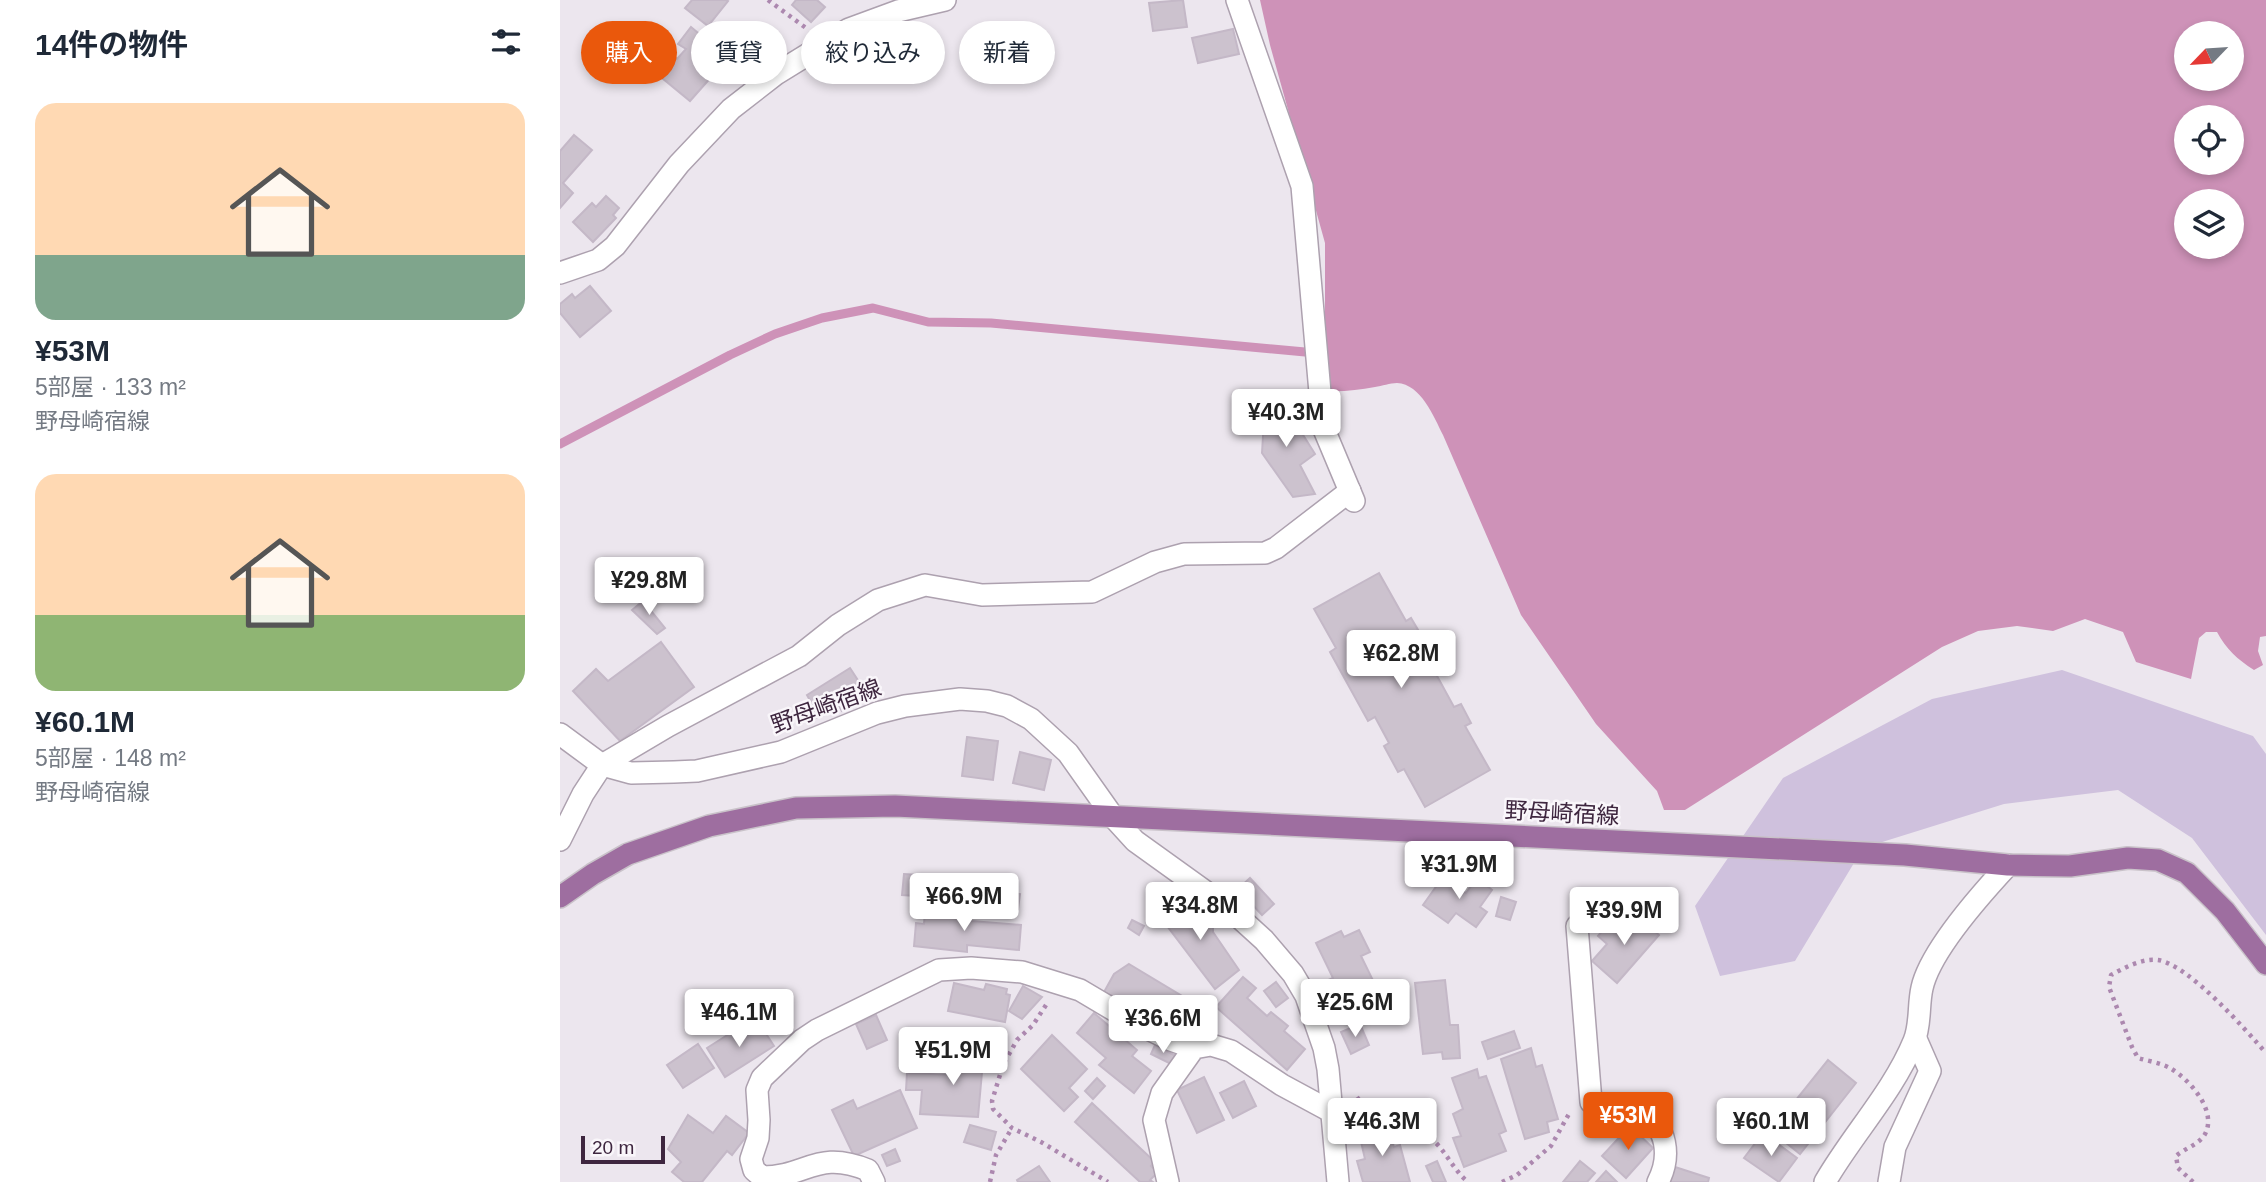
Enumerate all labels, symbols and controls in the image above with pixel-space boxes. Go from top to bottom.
chip: 購入 [581,21,677,84]
chip: 賃貸 [691,21,787,84]
chip: 絞り込み [801,21,945,84]
chip: 新着 [959,21,1055,84]
north arrow [2174,21,2244,91]
map controls [2174,21,2244,259]
icon: filters [487,23,525,61]
text: 14件の物件 [35,28,188,61]
button: locate [2174,105,2244,175]
icon: home [217,149,343,275]
button: layers [2174,189,2244,259]
text: ¥53M [35,334,110,367]
text: 5部屋 · 133 m² [35,374,186,400]
pin: ¥40.3M [1229,390,1343,449]
text: ¥40.3M [1248,399,1324,425]
text: 野母崎宿線 [35,408,150,434]
icon: home [217,520,343,646]
pin: ¥29.8M [592,558,706,617]
text: ¥29.8M [611,567,687,593]
pin: ¥62.8M [1344,630,1458,690]
text: ¥62.8M [1363,640,1439,666]
street label: 野母崎宿線 [768,674,884,738]
text: ¥60.1M [35,705,135,738]
text: 5部屋 · 148 m² [35,745,186,771]
text: 野母崎宿線 [35,779,150,805]
street label: 野母崎宿線 [1504,797,1620,829]
pin: ¥31.9M [1402,842,1516,901]
text: ¥31.9M [1421,851,1497,877]
pin: ¥66.9M [907,874,1021,933]
text: ¥66.9M [926,883,1002,909]
pin: ¥34.8M [1143,883,1257,942]
pin: ¥39.9M [1567,888,1681,947]
text: ¥34.8M [1162,892,1238,918]
text: ¥39.9M [1586,897,1662,923]
pin: ¥25.6M [1298,979,1412,1039]
text: ¥25.6M [1317,989,1393,1015]
pin: ¥46.1M [682,990,796,1049]
pin: ¥36.6M [1106,996,1220,1055]
text: ¥46.1M [701,999,777,1025]
text: ¥36.6M [1125,1005,1201,1031]
pin: ¥51.9M [896,1028,1010,1087]
text: ¥51.9M [915,1037,991,1063]
pin: ¥53M [1587,1092,1669,1152]
pin: ¥46.3M [1325,1098,1439,1158]
pin: ¥60.1M [1714,1098,1828,1158]
text: ¥53M [1599,1102,1657,1128]
text: ¥46.3M [1344,1108,1420,1134]
text: ¥60.1M [1733,1108,1809,1134]
scale bar [581,1133,665,1165]
text: 20 m [592,1137,634,1158]

